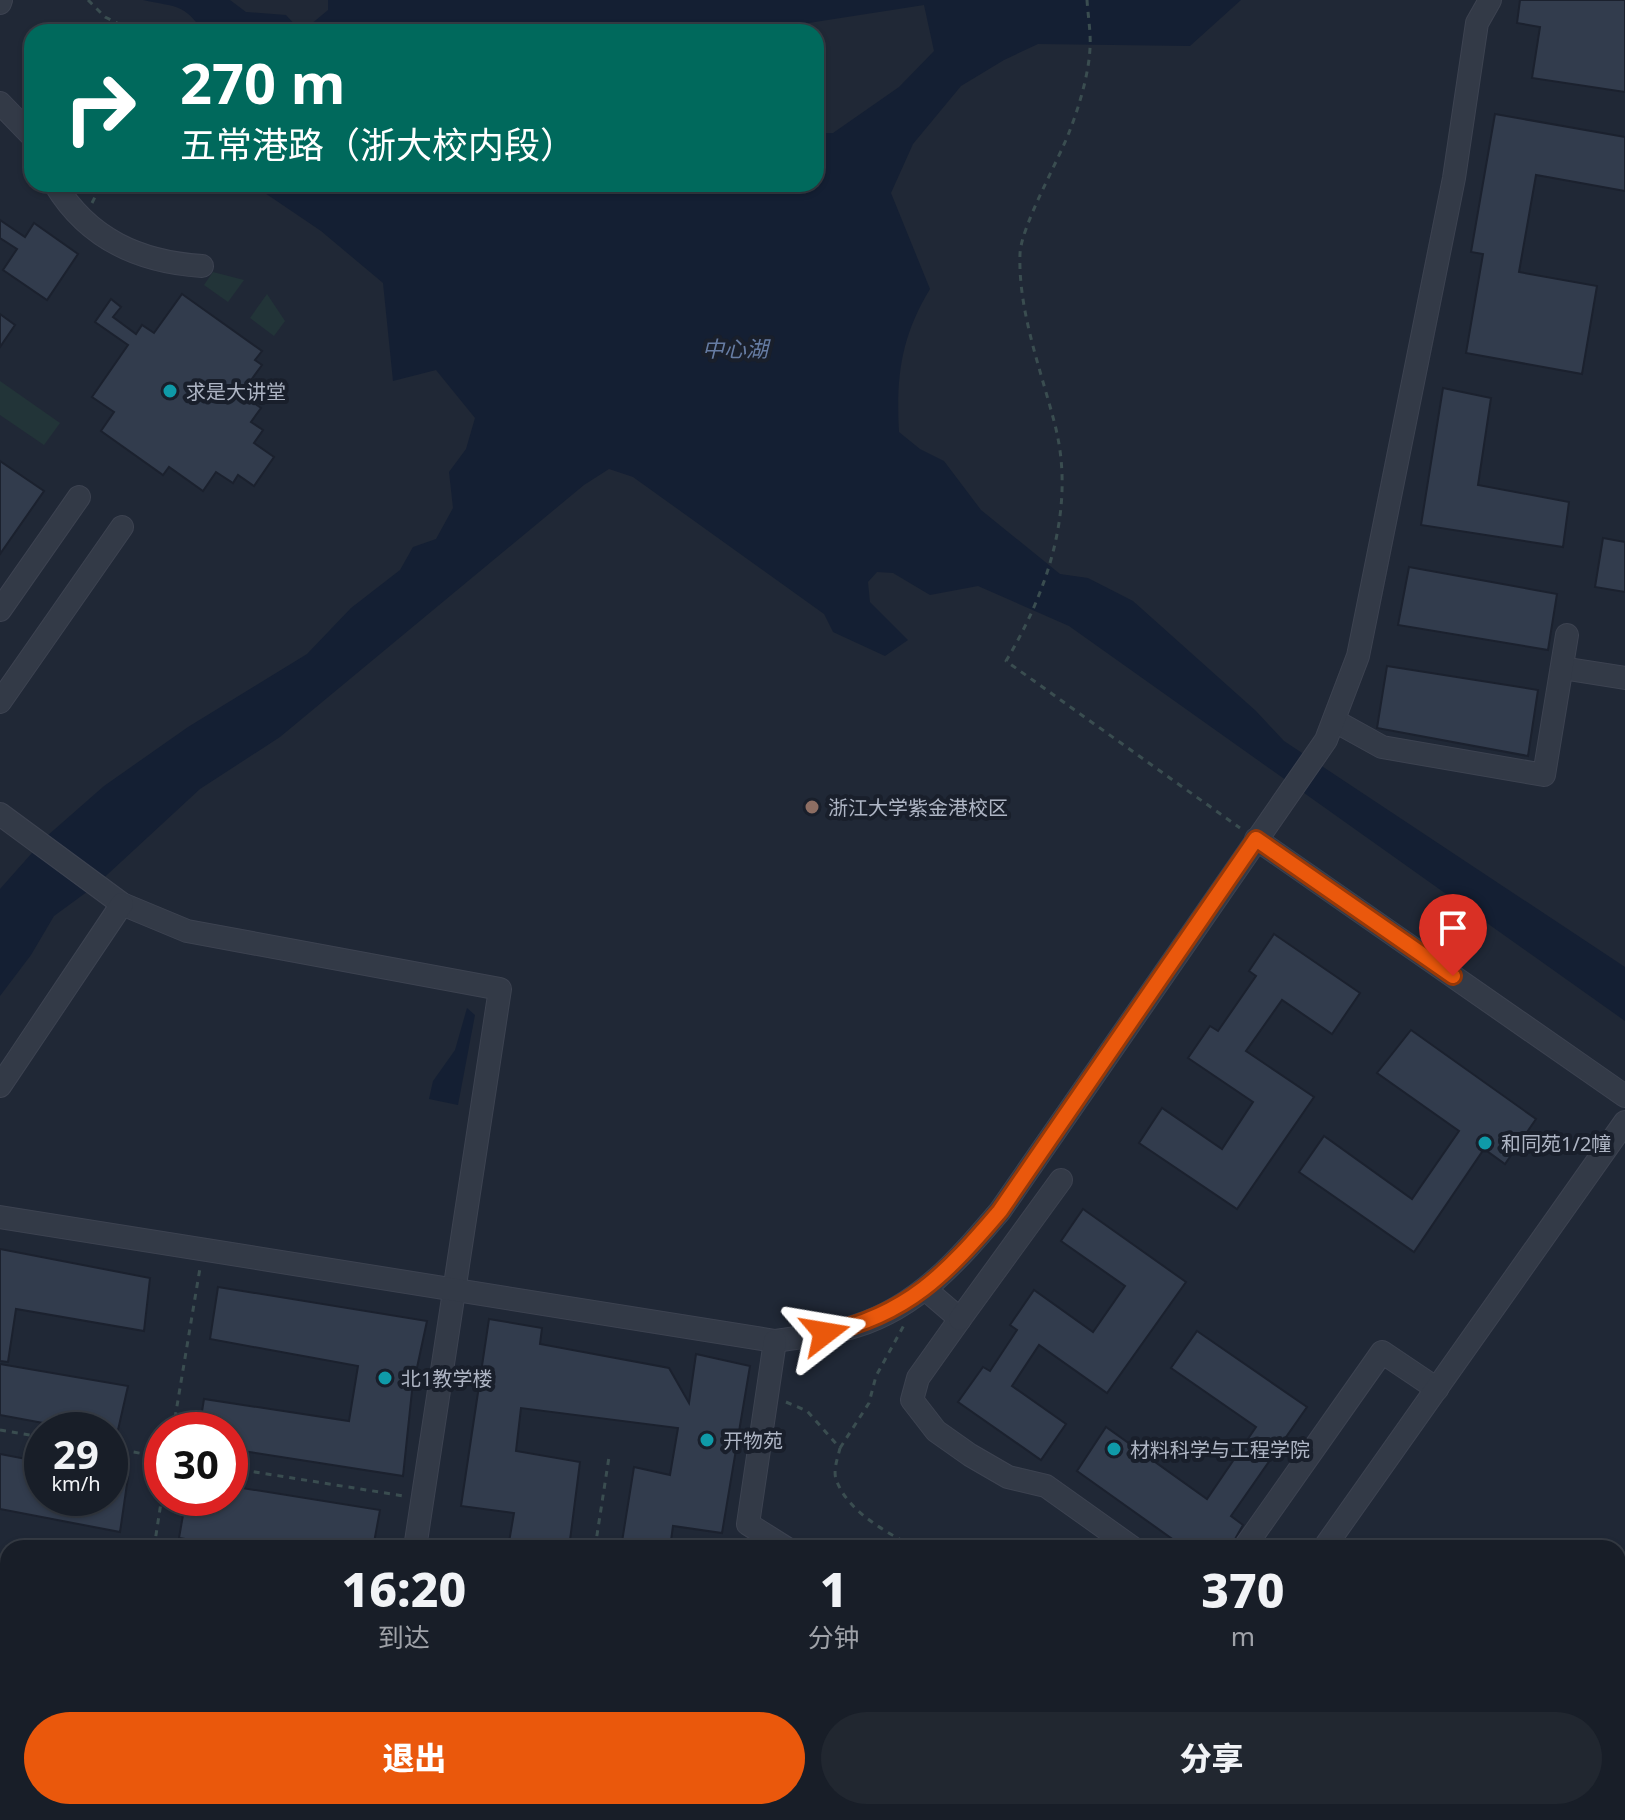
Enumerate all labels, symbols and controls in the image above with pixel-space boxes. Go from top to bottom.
text: 270 m [180,44,345,120]
icon: right [48,56,152,160]
text: 五常港路（浙大校内段） [180,120,576,169]
water label: 中心湖 [702,333,771,363]
place label: 求是大讲堂 [186,378,286,405]
marker: 求是大讲堂 [161,382,179,400]
place label: 浙江大学紫金港校区 [828,794,1008,821]
marker: 浙江大学紫金港校区 [803,798,821,816]
pin [1419,894,1487,976]
icon: arrive [1431,906,1475,950]
place label: 和同苑1/2幢 [1501,1130,1611,1157]
marker: 和同苑1/2幢 [1476,1134,1494,1152]
position arrow [783,1291,867,1375]
place label: 北1教学楼 [401,1365,492,1392]
marker: 北1教学楼 [376,1369,394,1387]
speed limit sign: 30 [144,1412,248,1516]
text: 29 [53,1426,99,1481]
place label: 开物苑 [723,1427,783,1454]
marker: 开物苑 [698,1431,716,1449]
place label: 材料科学与工程学院 [1130,1436,1310,1463]
marker: 材料科学与工程学院 [1105,1440,1123,1458]
text: km/h [51,1470,101,1497]
text: 16:20 [342,1556,466,1621]
text: 1 [820,1556,848,1621]
text: 370 [1201,1557,1284,1622]
text: m [1231,1618,1255,1654]
text: 到达 [378,1619,430,1655]
text: 分钟 [808,1619,860,1655]
button: 退出 [24,1712,805,1804]
button: 分享 [821,1712,1602,1804]

